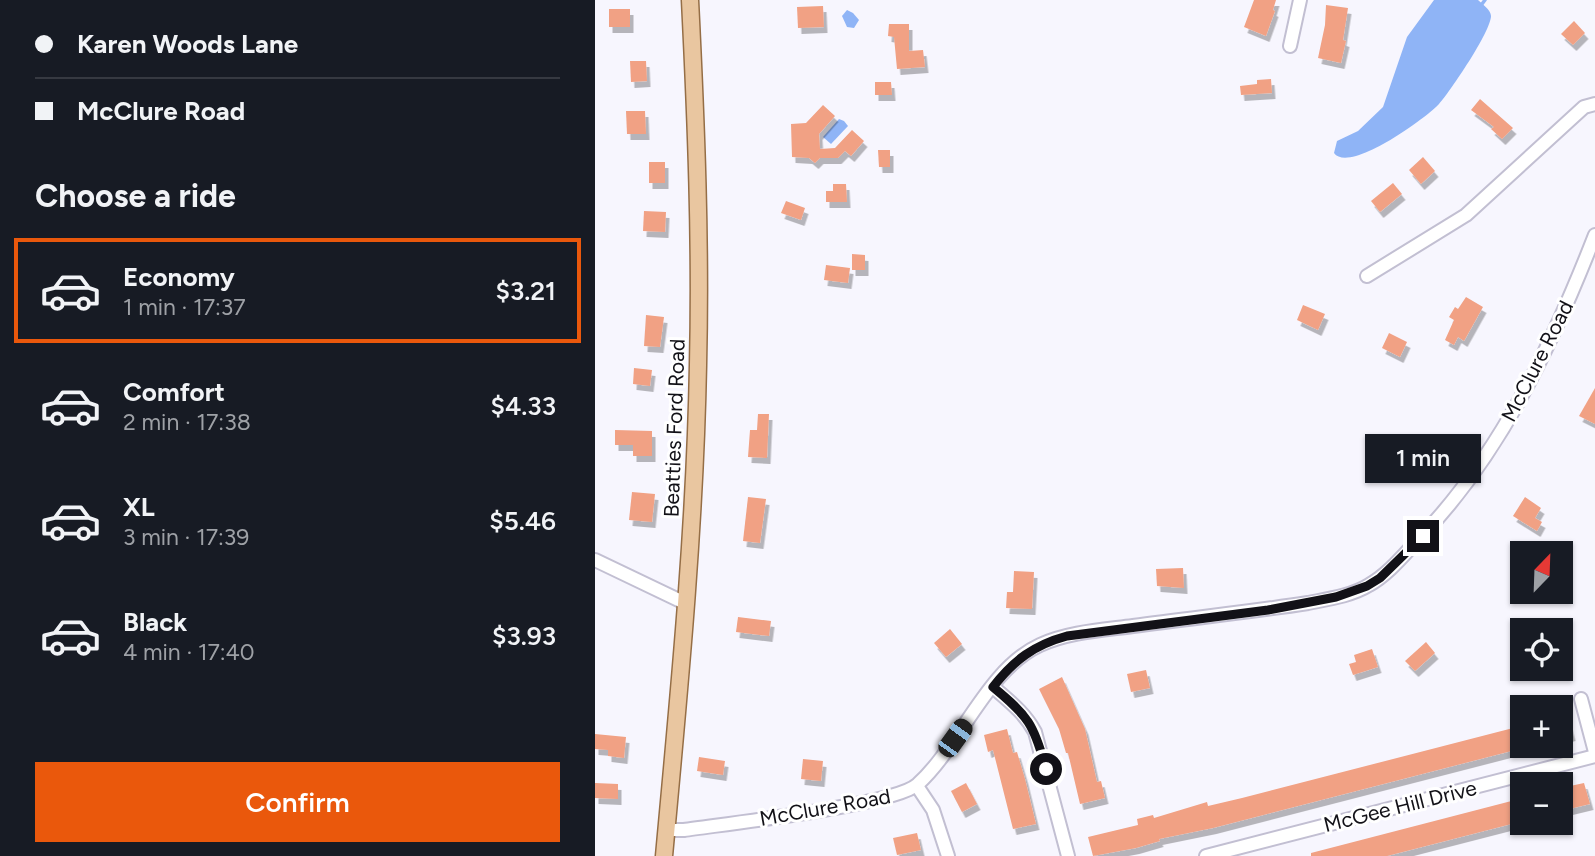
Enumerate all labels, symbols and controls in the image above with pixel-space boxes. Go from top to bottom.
text: Karen Woods Lane [77,28,298,60]
text: McClure Road [77,95,245,127]
text: Choose a ride [35,177,236,215]
icon: car [39,259,102,322]
text: Economy [123,261,235,293]
text: $3.21 [495,275,556,307]
text: 1 min · 17:37 [123,293,246,321]
street label: McClure Road [1496,296,1578,426]
street label: Beatties Ford Road [658,338,690,518]
icon: car [39,374,102,437]
text: Comfort [123,376,225,408]
text: $4.33 [490,390,556,422]
text: 2 min · 17:38 [123,408,251,436]
callout: 1 min [1365,434,1481,484]
text: 1 min [1396,444,1450,472]
icon: car [39,489,102,552]
text: XL [123,491,155,523]
text: $5.46 [489,505,556,537]
route end [1407,520,1439,552]
text: 3 min · 17:39 [123,523,249,551]
north arrow [1510,541,1573,604]
map controls [1510,541,1573,835]
icon: car [39,604,102,667]
text: Black [123,606,187,638]
button: locate [1510,618,1573,681]
text: $3.93 [492,620,556,652]
text: 4 min · 17:40 [123,638,255,666]
button: + [1510,695,1573,758]
car [935,715,976,761]
route start [1030,753,1062,785]
button: Confirm [35,762,560,842]
button: − [1510,772,1573,835]
street label: McGee Hill Drive [1321,775,1479,837]
street label: McClure Road [757,783,893,831]

